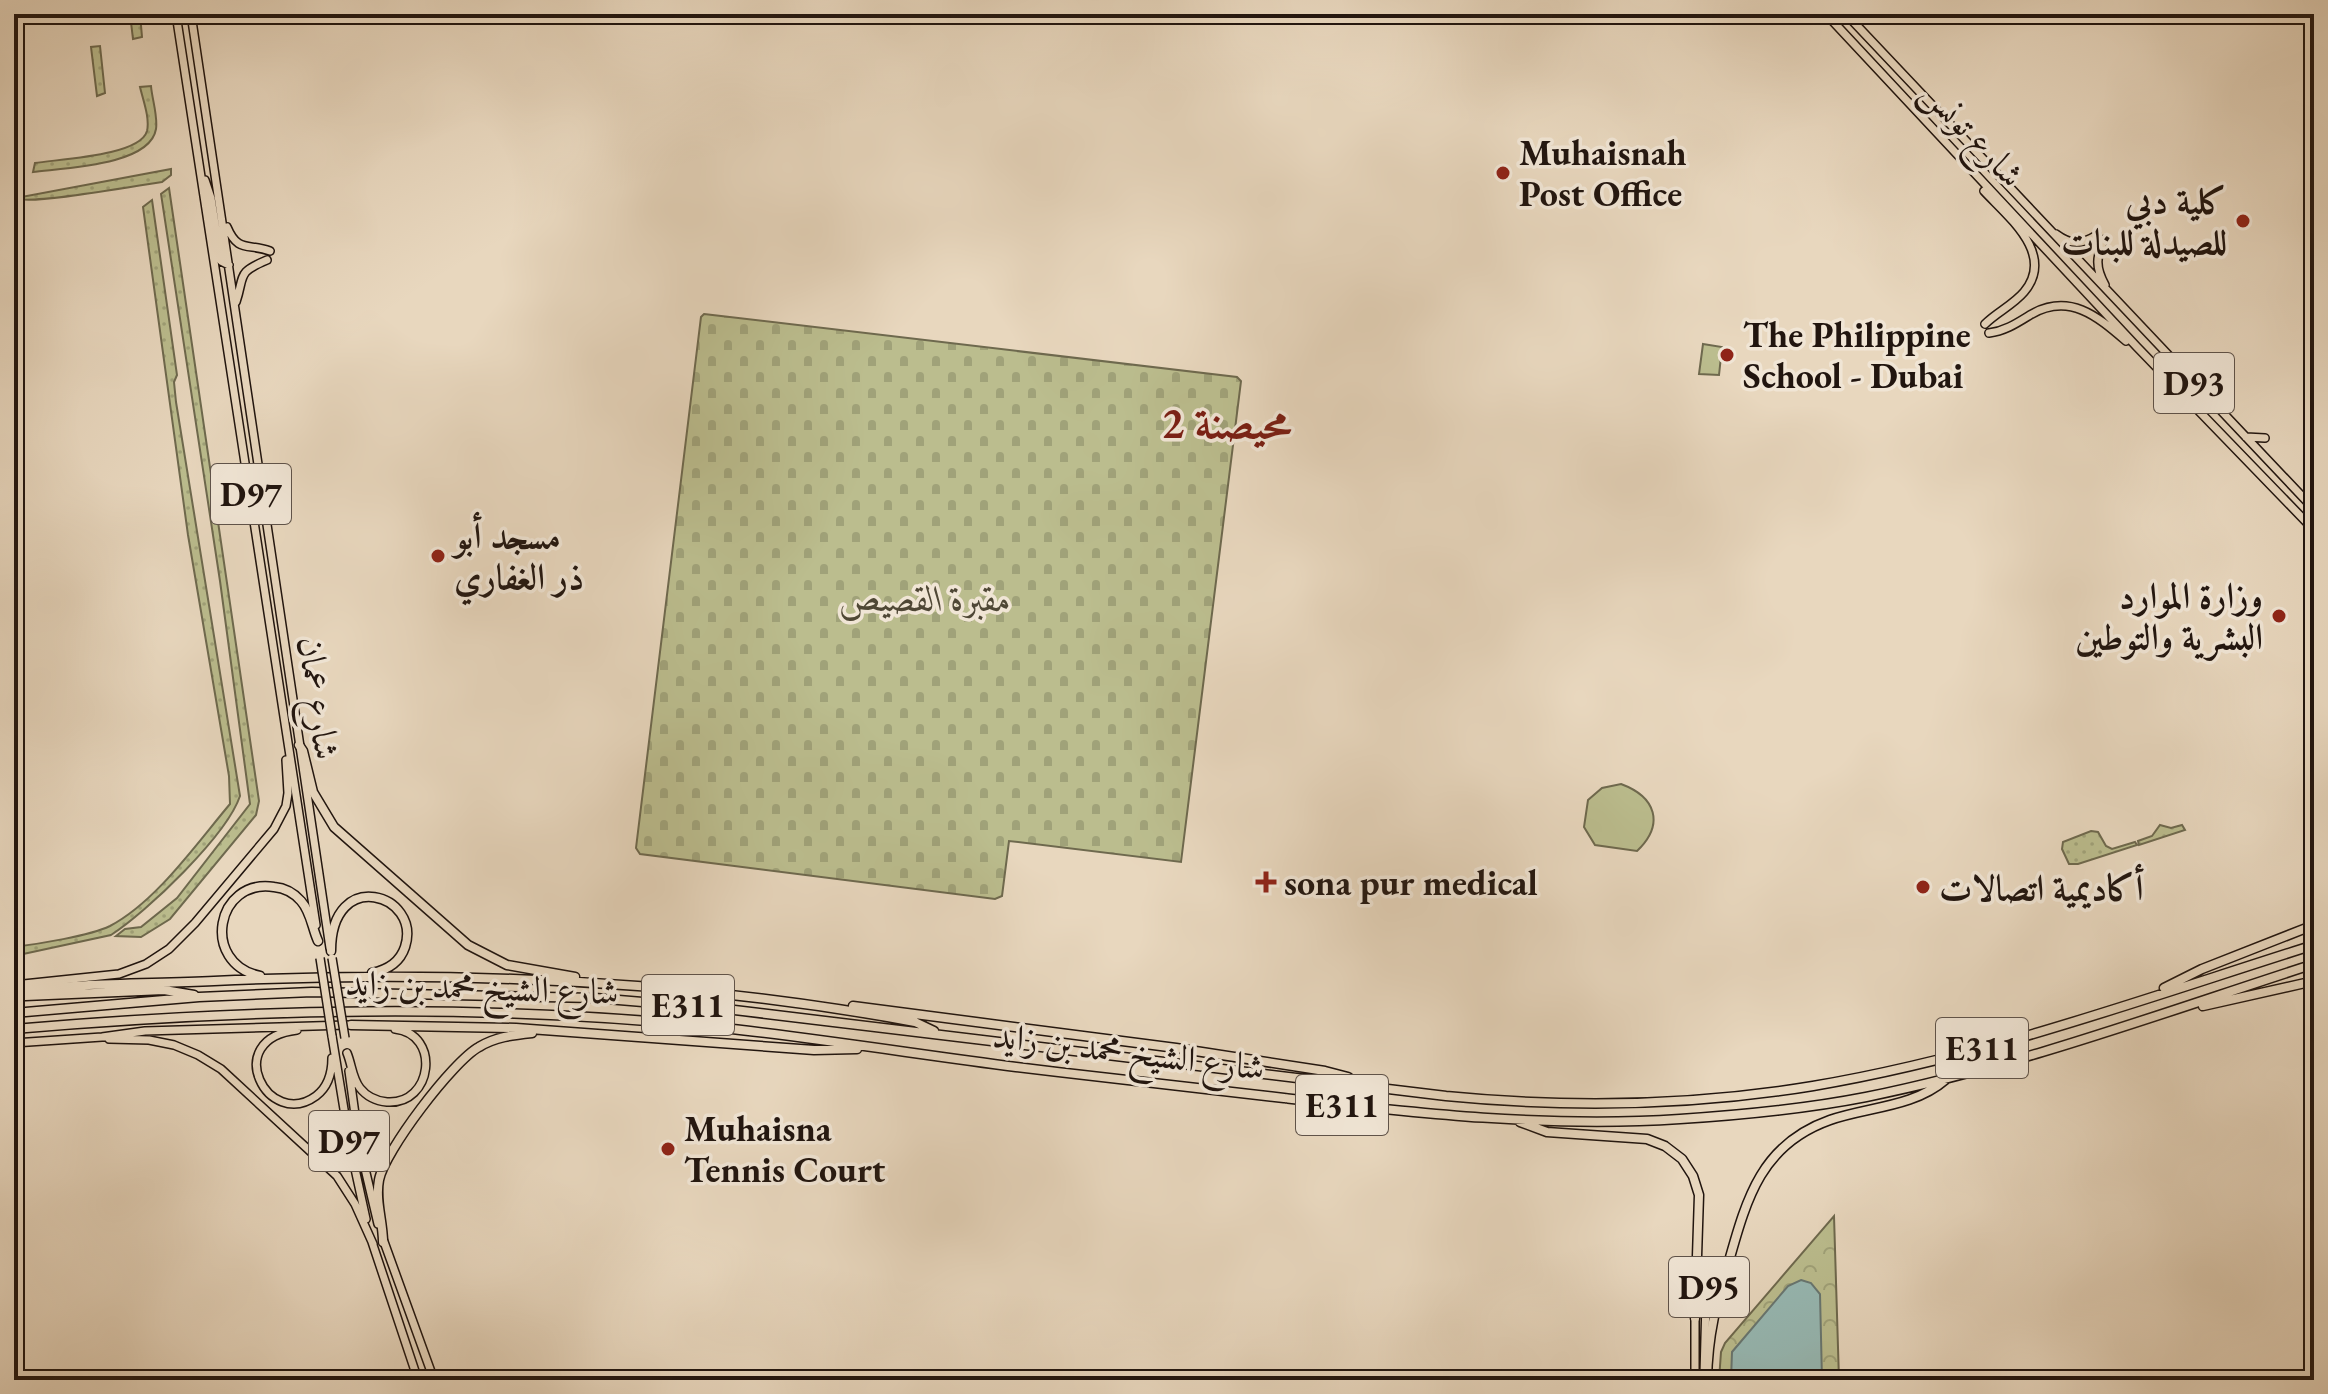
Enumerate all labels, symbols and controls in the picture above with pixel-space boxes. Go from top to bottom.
street label: شارع تونس [1906,69,2035,202]
place label: Muhaisnah Post Office [1519,129,1687,217]
marker: Muhaisnah Post Office [1494,164,1512,182]
place label: كلية دبي للصيدلة للبنات [2061,177,2227,265]
marker: كلية دبي للصيدلة للبنات [2234,212,2252,230]
place label: The Philippine School - Dubai [1743,311,1971,399]
marker: The Philippine School - Dubai [1718,346,1736,364]
road number: D93 [2154,353,2234,413]
district label: محيصنة 2 [1161,394,1293,451]
road number: D97 [211,464,291,524]
place label: مسجد أبو ذر الغفاري [450,511,584,606]
marker: مسجد أبو ذر الغفاري [429,547,447,565]
place label: وزارة الموارد البشرية والتوطين [2076,572,2263,662]
park label: مقبرة القصيص [839,575,1011,622]
marker: وزارة الموارد البشرية والتوطين [2270,607,2288,625]
street label: شارع عمان [280,633,351,764]
place label: sona pur medical [1284,859,1538,906]
place label: أكاديمية اتصالات [1939,863,2144,911]
marker: sona pur medical [1255,871,1277,893]
marker: أكاديمية اتصالات [1914,878,1932,896]
street label: شارع الشيخ محمد بن زايد [344,959,619,1024]
road number: E311 [642,975,734,1035]
street label: شارع الشيخ محمد بن زايد [989,1011,1268,1100]
road number: E311 [1936,1018,2028,1078]
road number: E311 [1296,1075,1388,1135]
place label: Muhaisna Tennis Court [684,1105,886,1193]
road number: D97 [309,1111,389,1171]
marker: Muhaisna Tennis Court [659,1140,677,1158]
road number: D95 [1669,1257,1749,1317]

